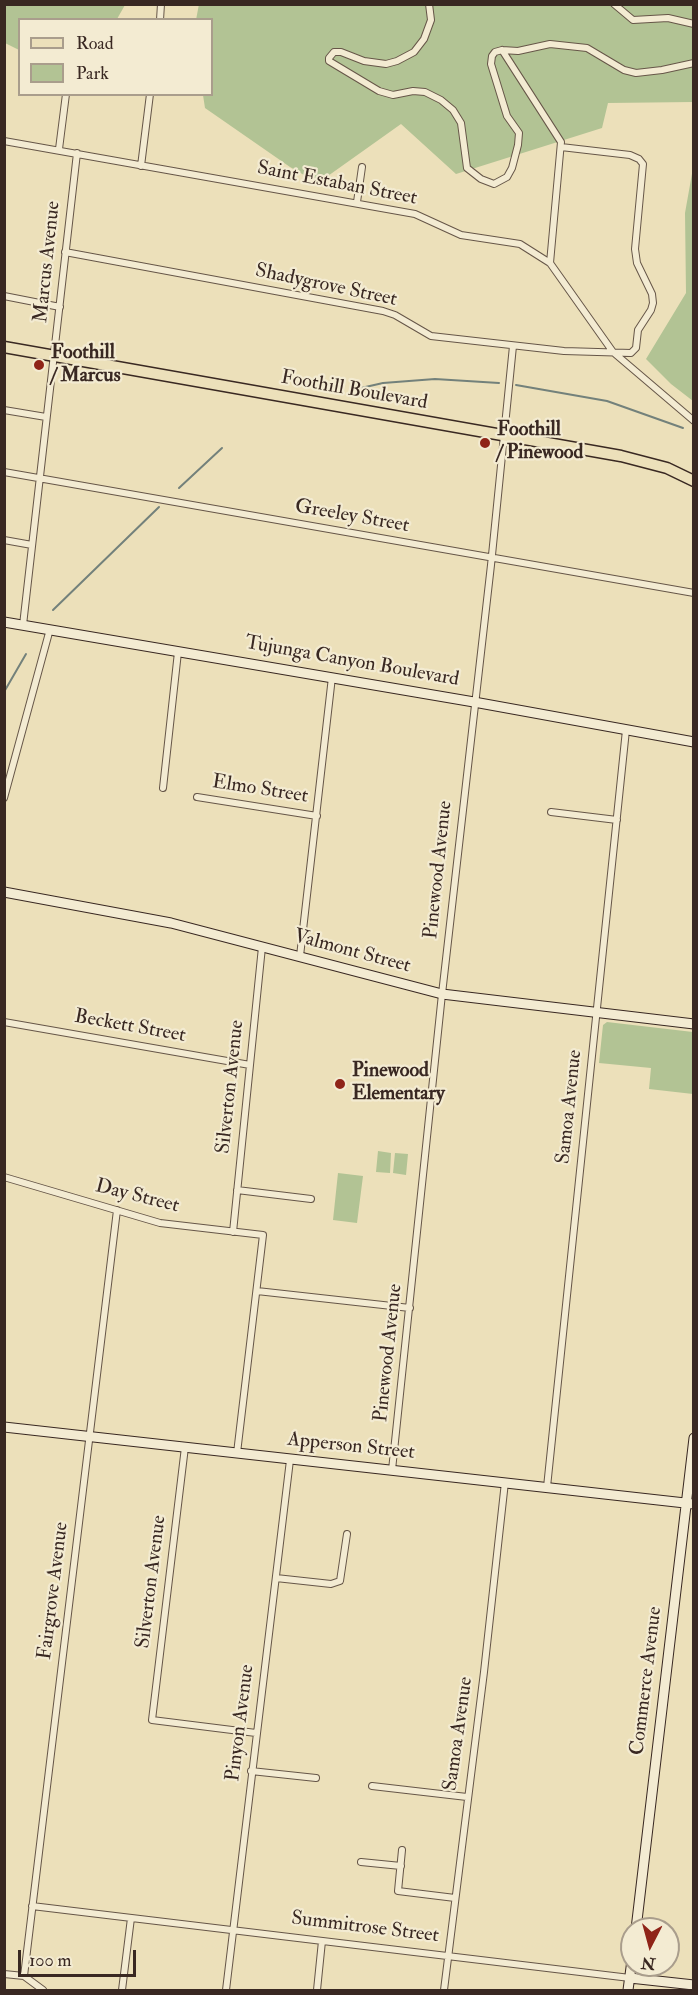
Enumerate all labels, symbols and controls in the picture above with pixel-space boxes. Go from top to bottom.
legend [18,18,213,96]
text: Road [76,32,114,55]
text: Park [76,62,109,85]
street label: Saint Estaban Street [255,157,419,211]
street label: Marcus Avenue [30,200,66,324]
street label: Shadygrove Street [253,259,399,313]
place label: Foothill / Marcus [51,342,121,389]
marker: Foothill / Marcus [32,358,46,372]
street label: Foothill Boulevard [279,366,429,416]
place label: Foothill / Pinewood [497,419,583,466]
marker: Foothill / Pinewood [478,436,492,450]
street label: Greeley Street [293,495,411,539]
street label: Tujunga Canyon Boulevard [243,631,461,693]
street label: Elmo Street [210,771,310,809]
street label: Pinewood Avenue [420,800,458,940]
street label: Valmont Street [291,925,413,979]
street label: Beckett Street [73,1005,187,1049]
street label: Silverton Avenue [212,1019,250,1155]
street label: Samoa Avenue [552,1049,588,1165]
place label: Pinewood Elementary [352,1060,445,1107]
marker: Pinewood Elementary [333,1077,347,1091]
street label: Day Street [93,1175,181,1219]
street label: Pinewood Avenue [370,1283,408,1423]
street label: Apperson Street [286,1428,416,1466]
street label: Silverton Avenue [132,1514,172,1650]
street label: Fairgrove Avenue [34,1521,74,1661]
street label: Commerce Avenue [626,1605,668,1757]
street label: Pinyon Avenue [222,1663,260,1783]
street label: Samoa Avenue [439,1676,479,1792]
street label: Summitrose Street [290,1907,440,1949]
north arrow [620,1917,680,1977]
scale bar [21,1938,140,1976]
text: 100 m [29,1949,72,1972]
text: N [640,1952,657,1974]

